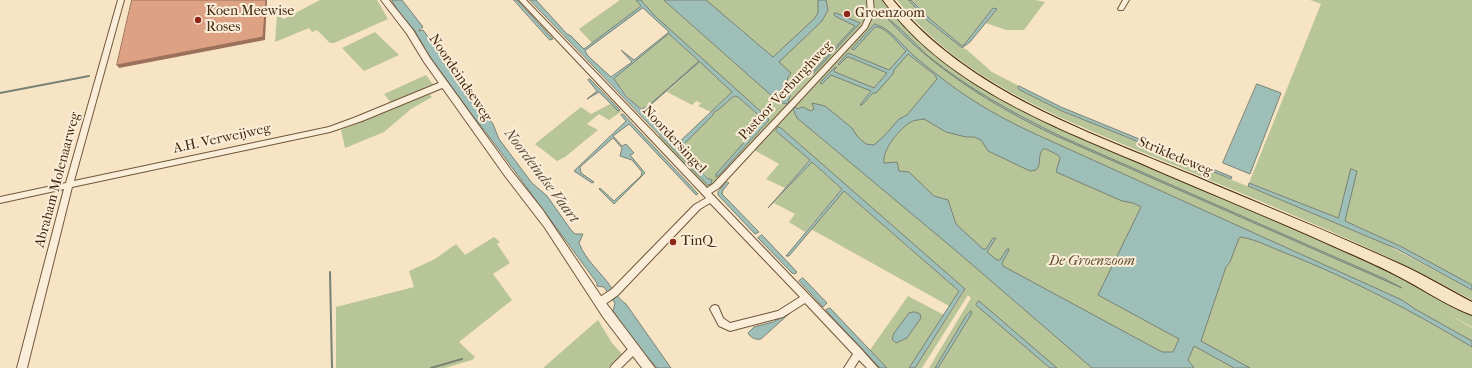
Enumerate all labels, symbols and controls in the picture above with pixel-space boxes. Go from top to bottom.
place label: Koen Meewise Roses [206,4,294,36]
place label: Groenzoom [855,6,925,22]
marker: Groenzoom [842,9,852,19]
marker: Koen Meewise Roses [193,15,203,25]
street label: Noordeindseweg [425,31,495,125]
street label: Pastoor Verburghweg [736,38,836,144]
street label: Noordersingel [638,103,710,177]
street label: Abraham Molenaarweg [32,110,84,250]
street label: A.H. Verweijweg [172,120,272,158]
water label: Noordeindse Vaart [500,125,582,227]
street label: Strikledeweg [1135,134,1215,180]
place label: TinQ [681,234,713,250]
marker: TinQ [668,237,678,247]
park label: De Groenzoom [1049,254,1135,270]

